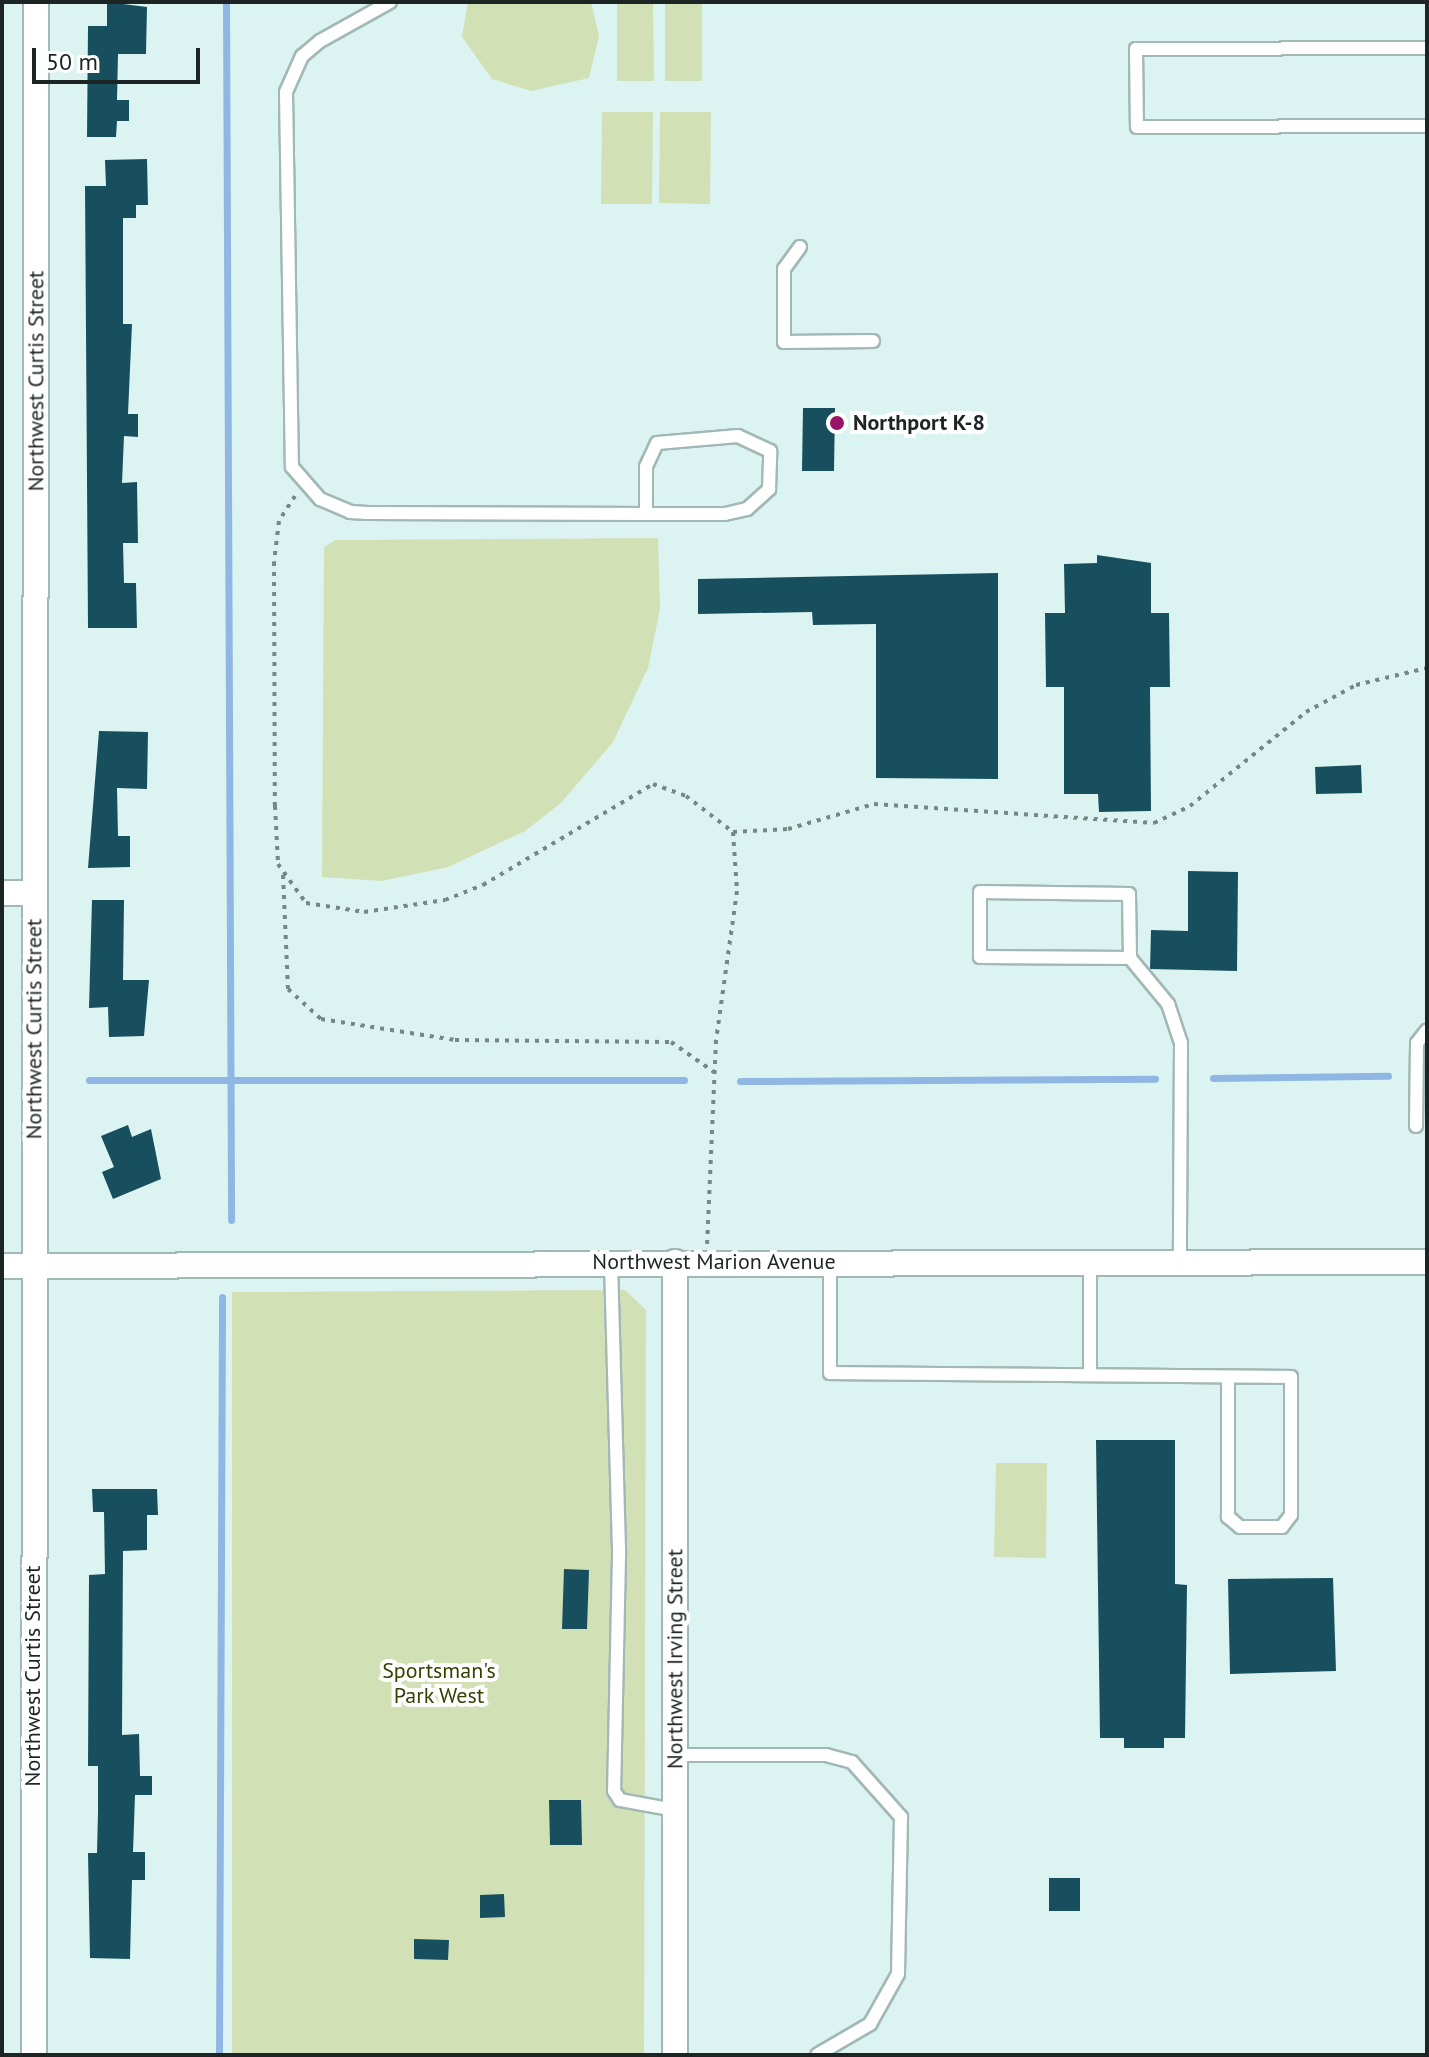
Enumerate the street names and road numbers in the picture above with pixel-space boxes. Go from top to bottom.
street label: Northwest Curtis Street [23,271,49,491]
street label: Northwest Curtis Street [21,919,47,1139]
street label: Northwest Marion Avenue [592,1249,836,1275]
street label: Northwest Irving Street [662,1549,688,1769]
street label: Northwest Curtis Street [20,1566,46,1786]

